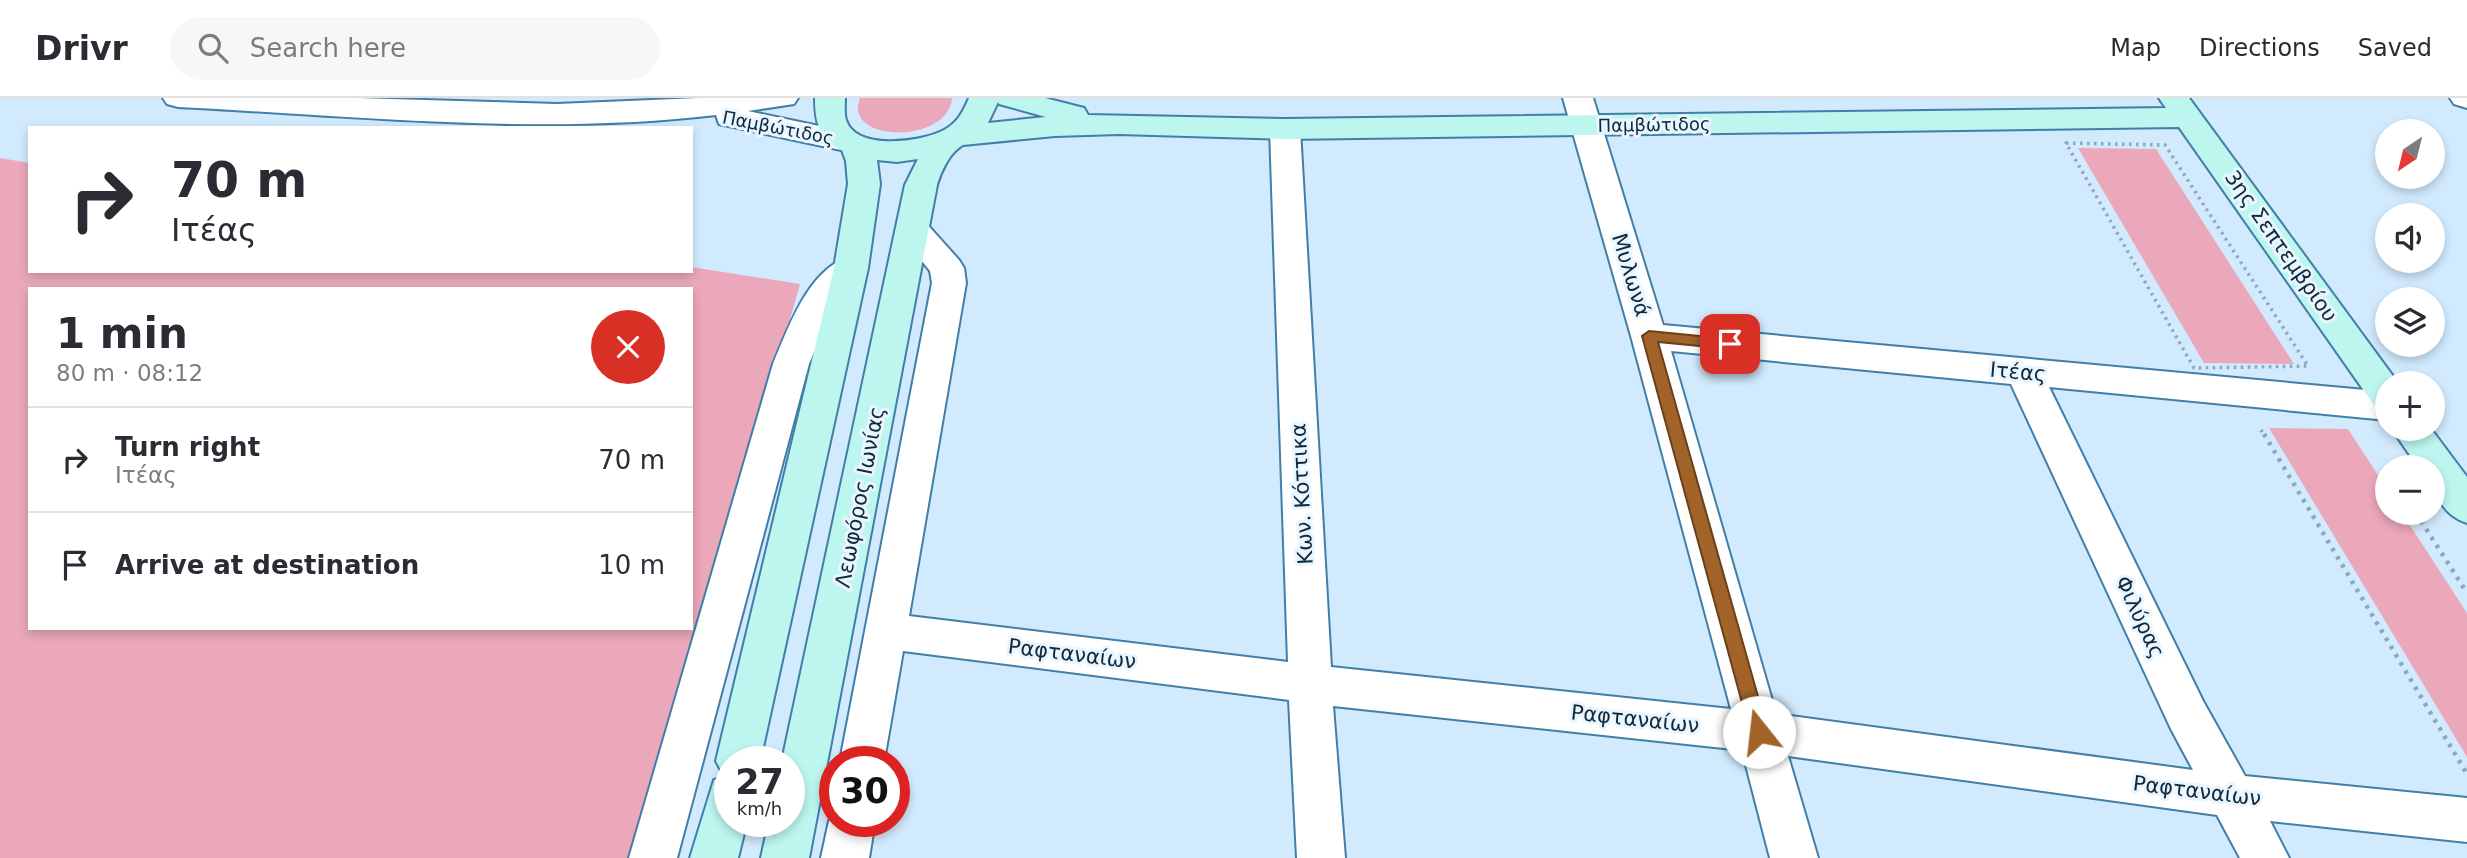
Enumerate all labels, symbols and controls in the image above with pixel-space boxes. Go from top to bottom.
search box [170,17,660,80]
text: Drivr [35,29,128,68]
icon: search [194,29,232,67]
text: Search here [250,33,406,63]
text: Map [2110,34,2161,62]
text: Directions [2199,34,2320,62]
text: Saved [2358,34,2432,62]
street label: Παμβώτιδος [721,106,836,149]
street label: Παμβώτιδος [1597,113,1711,136]
north arrow [2375,119,2445,189]
map controls [2375,119,2445,525]
text: 70 m [171,152,307,209]
icon: right [56,154,147,245]
street label: 3ης Σεπτεμβρίου [2220,166,2342,326]
button: sound [2375,203,2445,273]
text: Ιτέας [171,211,257,249]
street label: Μυλωνά [1607,230,1655,320]
button: layers [2375,287,2445,357]
text: 1 min [56,309,188,358]
button: close [591,310,665,384]
pin [1700,314,1760,374]
icon: arrive [1711,325,1749,363]
street label: Ιτέας [1989,358,2047,386]
text: 80 m · 08:12 [56,360,203,386]
button: + [2375,371,2445,441]
street label: Λεωφόρος Ιωνίας [831,404,889,590]
street label: Κων. Κόττικα [1286,423,1318,565]
text: Turn right [115,432,260,462]
icon: right [56,441,94,479]
text: 70 m [598,445,665,475]
button: − [2375,455,2445,525]
text: Ιτέας [115,462,177,488]
icon: arrive [56,546,94,584]
text: Arrive at destination [115,550,419,580]
text: 10 m [598,550,665,580]
street label: Φιλύρας [2111,572,2169,662]
street label: Ραφταναίων [1007,634,1137,674]
position arrow [1722,695,1796,769]
street label: Ραφταναίων [1570,700,1700,738]
speed limit sign: 30 [819,746,910,837]
text: 27 [735,762,784,802]
street label: Ραφταναίων [2132,771,2262,811]
text: km/h [737,798,782,819]

